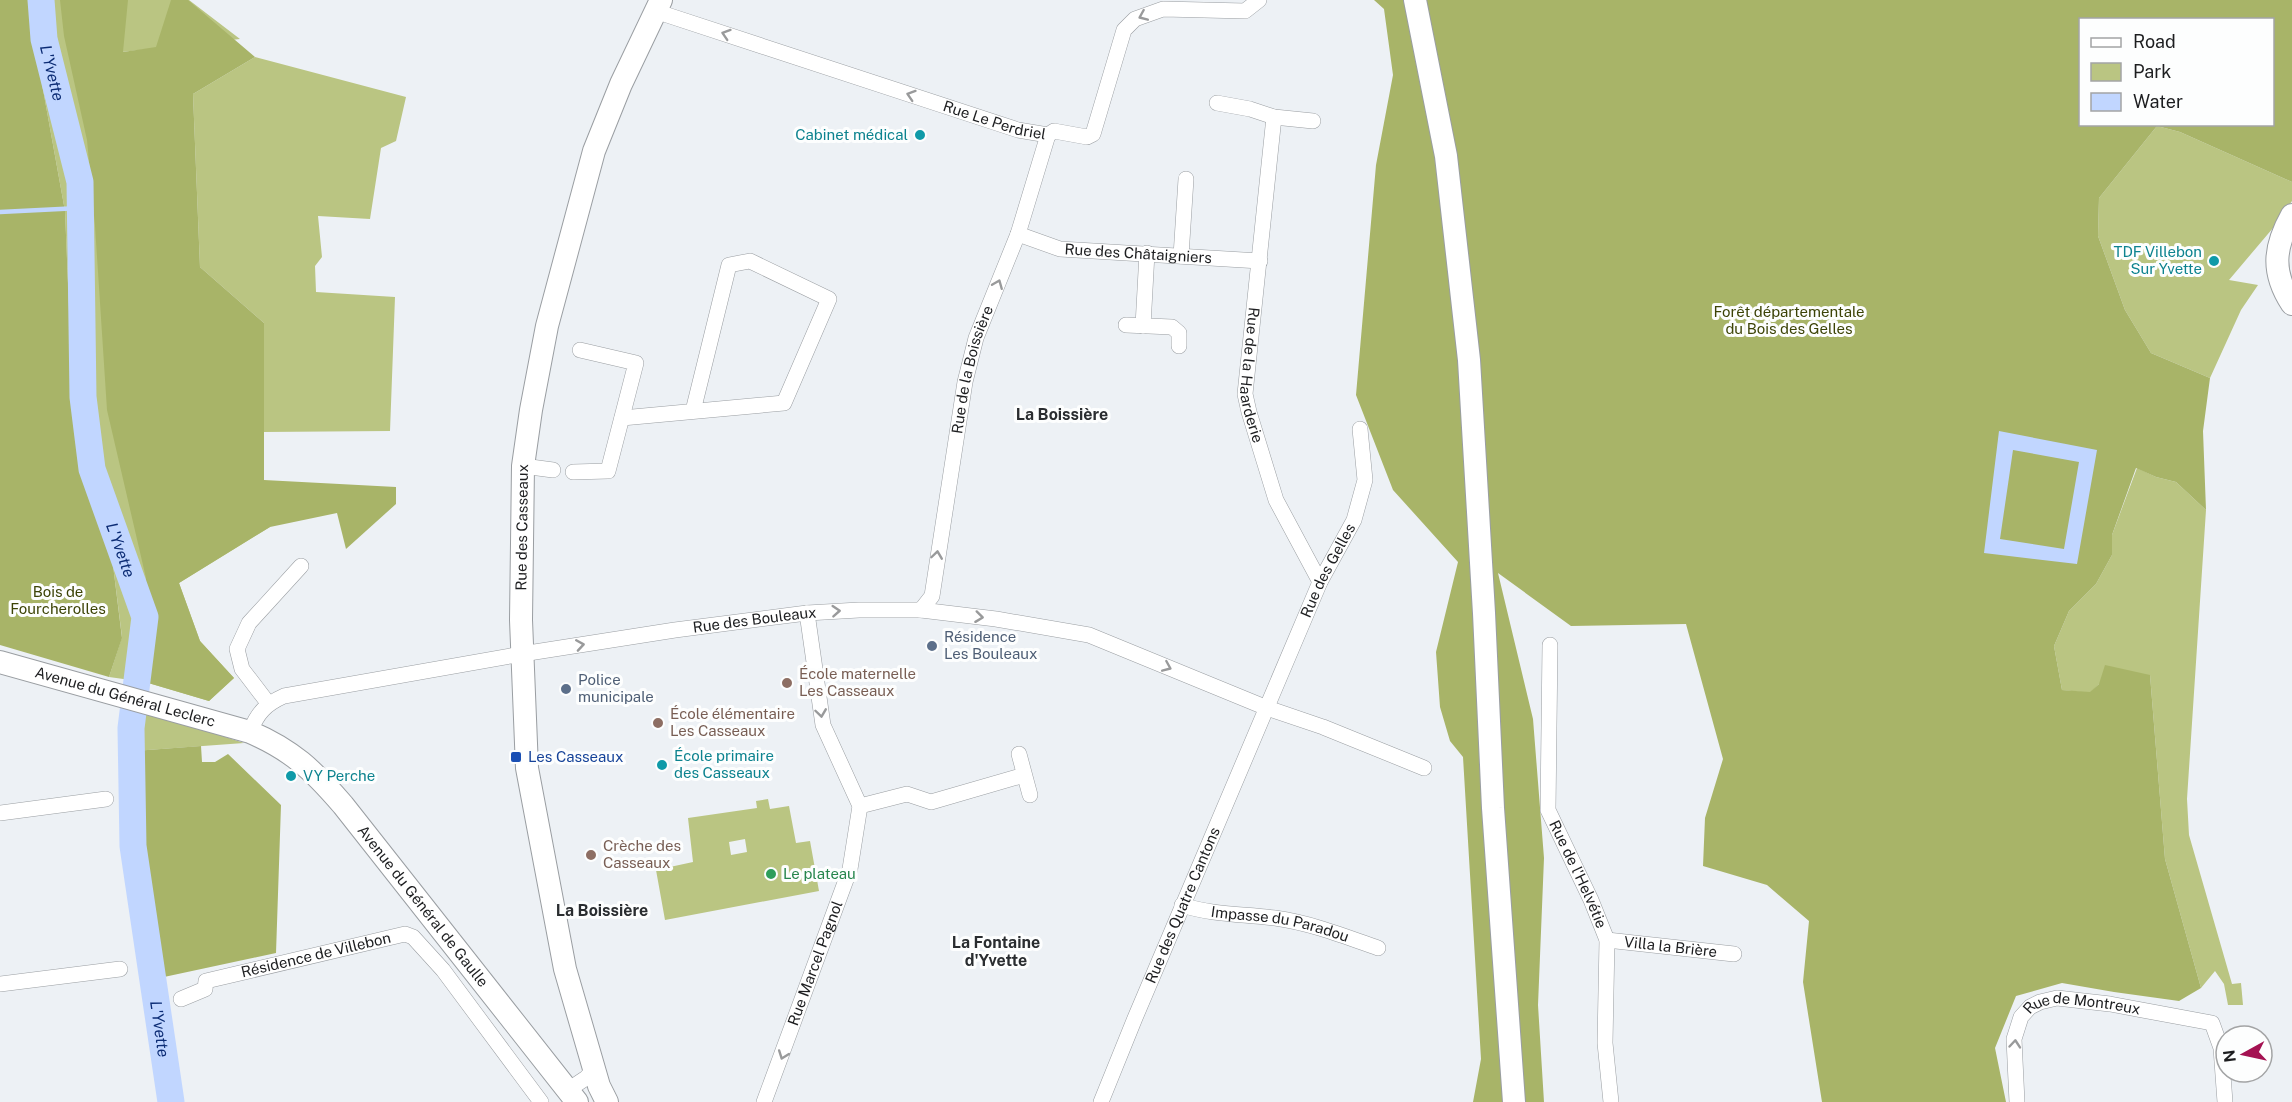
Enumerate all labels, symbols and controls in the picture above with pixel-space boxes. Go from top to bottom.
one-way arrow [1138,9,1149,21]
legend [2079,18,2274,126]
one-way arrow [721,28,732,41]
text: Road [2133,31,2176,52]
water label: L'Yvette [36,43,68,103]
text: Park [2133,61,2171,82]
one-way arrow [906,89,917,102]
text: Water [2133,91,2183,112]
street label: Rue Le Perdriel [941,97,1047,143]
place label: Cabinet médical [795,126,908,143]
marker: Cabinet médical [913,128,927,142]
street label: Rue des Châtaigniers [1064,240,1212,266]
place label: TDF Villebon Sur Yvette [2114,243,2202,277]
marker: TDF Villebon Sur Yvette [2207,254,2221,268]
one-way arrow [990,279,1003,290]
street label: Rue de la Boissière [948,303,996,435]
park label: Forêt départementale du Bois des Gelles [1713,303,1865,337]
street label: Rue de la Haarderie [1237,306,1267,445]
district label: La Boissière [1016,405,1108,424]
street label: Rue des Casseaux [512,464,531,591]
water label: L'Yvette [102,520,139,580]
street label: Rue des Gelles [1297,520,1358,620]
one-way arrow [931,551,943,560]
park label: Bois de Fourcherolles [10,583,106,617]
street label: Rue des Bouleaux [692,603,817,636]
one-way arrow [831,605,840,618]
one-way arrow [975,610,984,623]
place label: Résidence Les Bouleaux [944,628,1037,662]
one-way arrow [575,639,585,651]
marker: Résidence Les Bouleaux [925,639,939,653]
one-way arrow [1160,660,1171,672]
street label: Avenue du Général Leclerc [33,663,217,730]
place label: École maternelle Les Casseaux [799,665,916,699]
place label: Police municipale [578,671,654,705]
marker: École maternelle Les Casseaux [780,676,794,690]
marker: Police municipale [559,682,573,696]
place label: École élémentaire Les Casseaux [670,705,795,739]
one-way arrow [815,708,827,718]
marker: École élémentaire Les Casseaux [651,716,665,730]
place label: École primaire des Casseaux [674,747,774,781]
place label: Les Casseaux [528,748,623,765]
marker: Les Casseaux [509,750,523,764]
marker: École primaire des Casseaux [655,758,669,772]
place label: VY Perche [303,767,375,784]
marker: VY Perche [284,769,298,783]
street label: Rue de l'Helvétie [1546,817,1610,931]
street label: Avenue du Général de Gaulle [354,822,492,990]
street label: Rue des Quatre Cantons [1142,825,1223,986]
place label: Crèche des Casseaux [603,837,681,871]
marker: Crèche des Casseaux [584,848,598,862]
place label: Le plateau [783,865,856,882]
marker: Le plateau [764,867,778,881]
street label: Rue Marcel Pagnol [784,898,846,1028]
district label: La Boissière [556,901,648,920]
street label: Impasse du Paradou [1210,903,1351,945]
street label: Résidence de Villebon [239,929,392,980]
district label: La Fontaine d'Yvette [952,933,1040,970]
street label: Villa la Brière [1623,933,1718,960]
street label: Rue de Montreux [2019,989,2142,1018]
water label: L'Yvette [146,999,173,1059]
north arrow [2214,1024,2274,1084]
one-way arrow [2008,1039,2021,1048]
text: N [2219,1048,2240,1064]
one-way arrow [778,1049,790,1060]

